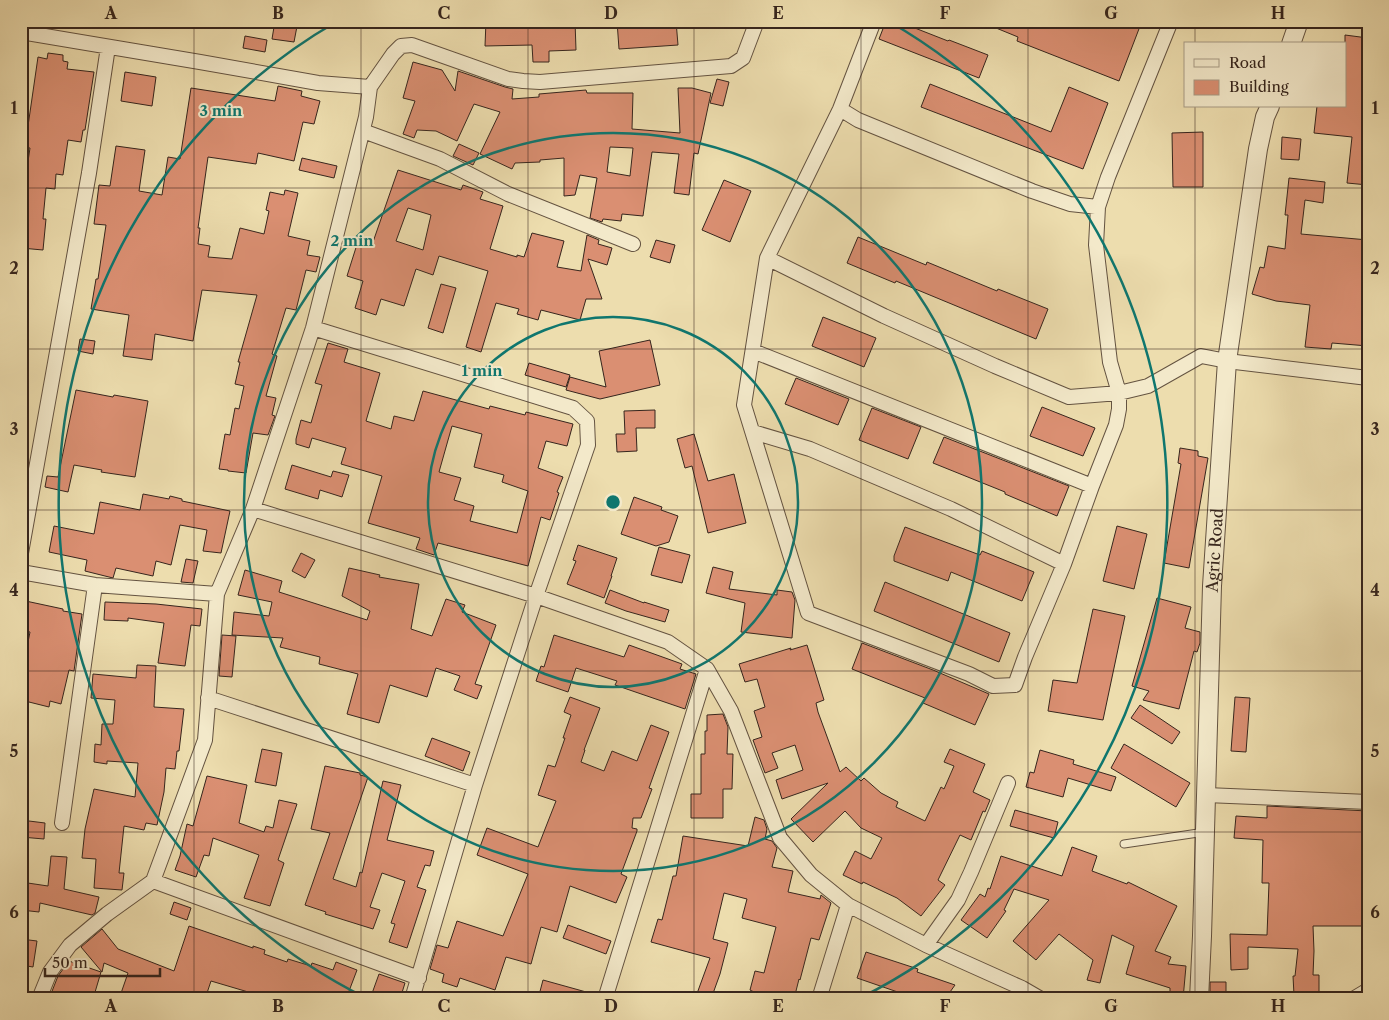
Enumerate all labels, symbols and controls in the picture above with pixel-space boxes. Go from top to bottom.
text: A [104,3,118,23]
text: B [272,3,284,23]
text: C [438,3,450,23]
text: D [604,3,618,23]
text: E [772,3,784,23]
text: F [940,3,951,23]
text: G [1104,3,1118,23]
text: H [1271,3,1285,23]
legend [1184,42,1346,108]
text: Road [1229,53,1266,72]
text: Building [1229,77,1289,96]
text: 1 [10,98,18,118]
text: 1 [1371,98,1379,118]
text: 3 min [200,101,243,120]
text: 2 min [330,231,374,250]
text: 2 [9,258,19,278]
text: 2 [1370,258,1380,278]
text: 1 min [461,361,503,380]
text: 3 [9,419,19,439]
text: 3 [1370,419,1380,439]
centre of rings [604,493,622,511]
street label: Agric Road [1202,507,1227,594]
text: 4 [9,580,19,600]
text: 4 [1370,580,1380,600]
text: 5 [10,741,19,761]
text: 5 [1371,741,1380,761]
text: 6 [9,902,19,922]
text: 6 [1370,902,1380,922]
scale bar [45,945,160,977]
text: 50 m [52,953,88,972]
text: A [104,996,118,1016]
text: B [272,996,284,1016]
text: C [438,996,450,1016]
text: D [604,996,618,1016]
text: E [772,996,784,1016]
text: F [940,996,951,1016]
text: G [1104,996,1118,1016]
text: H [1271,996,1285,1016]

